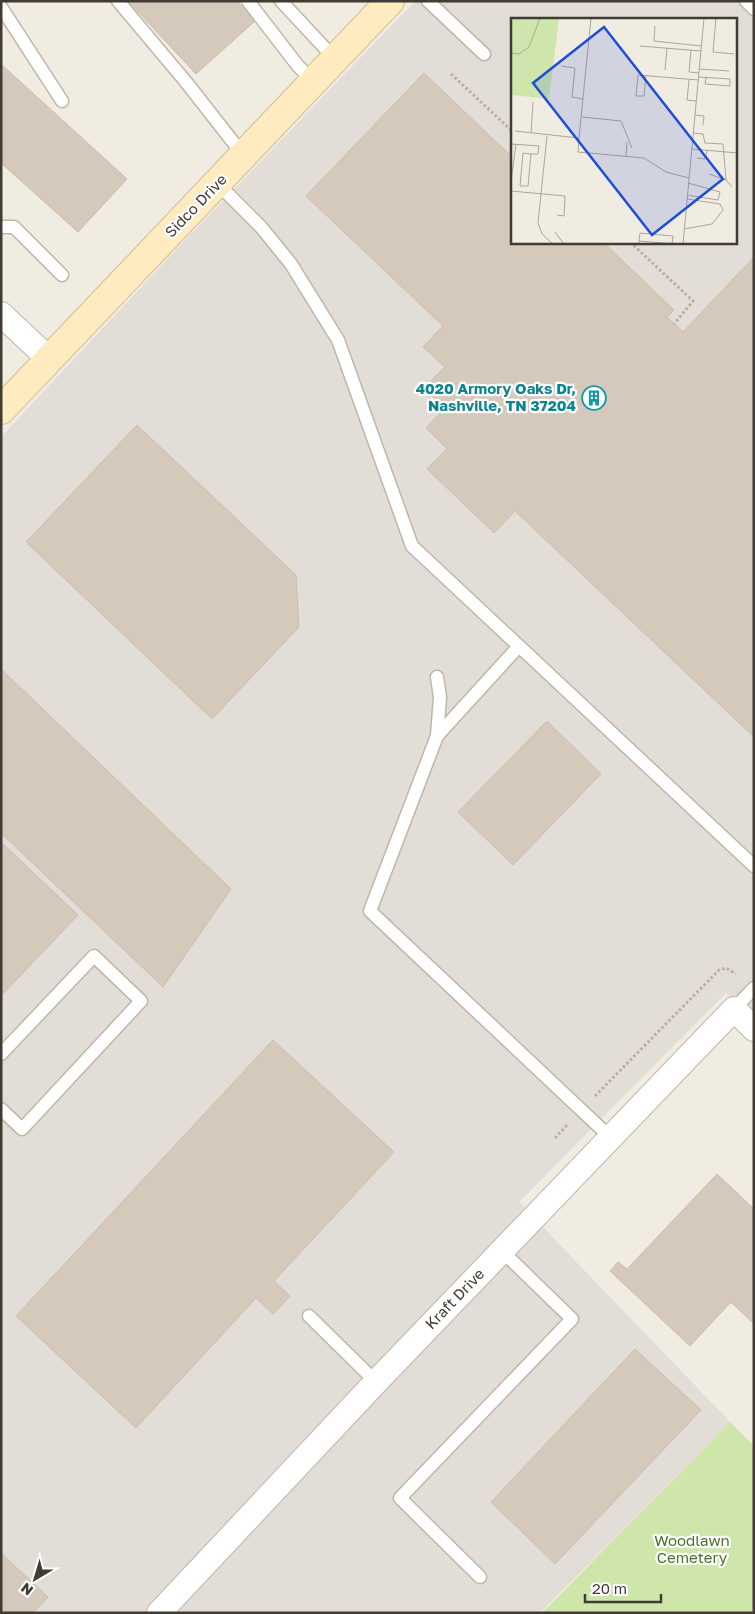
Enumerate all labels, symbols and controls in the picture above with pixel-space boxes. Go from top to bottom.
inset map [511,18,738,244]
street label: Sidco Drive [161,170,230,241]
place label: 4020 Armory Oaks Dr, Nashville, TN 37204 [416,379,576,414]
building icon: 4020 Armory Oaks Dr, Nashville, TN 37204 [581,385,607,411]
street label: Kraft Drive [421,1264,488,1332]
park label: Woodlawn Cemetery [654,1531,730,1566]
north arrow [10,1554,60,1604]
scale bar [585,1572,661,1604]
text: 20 m [592,1579,627,1597]
text: N [17,1580,36,1600]

